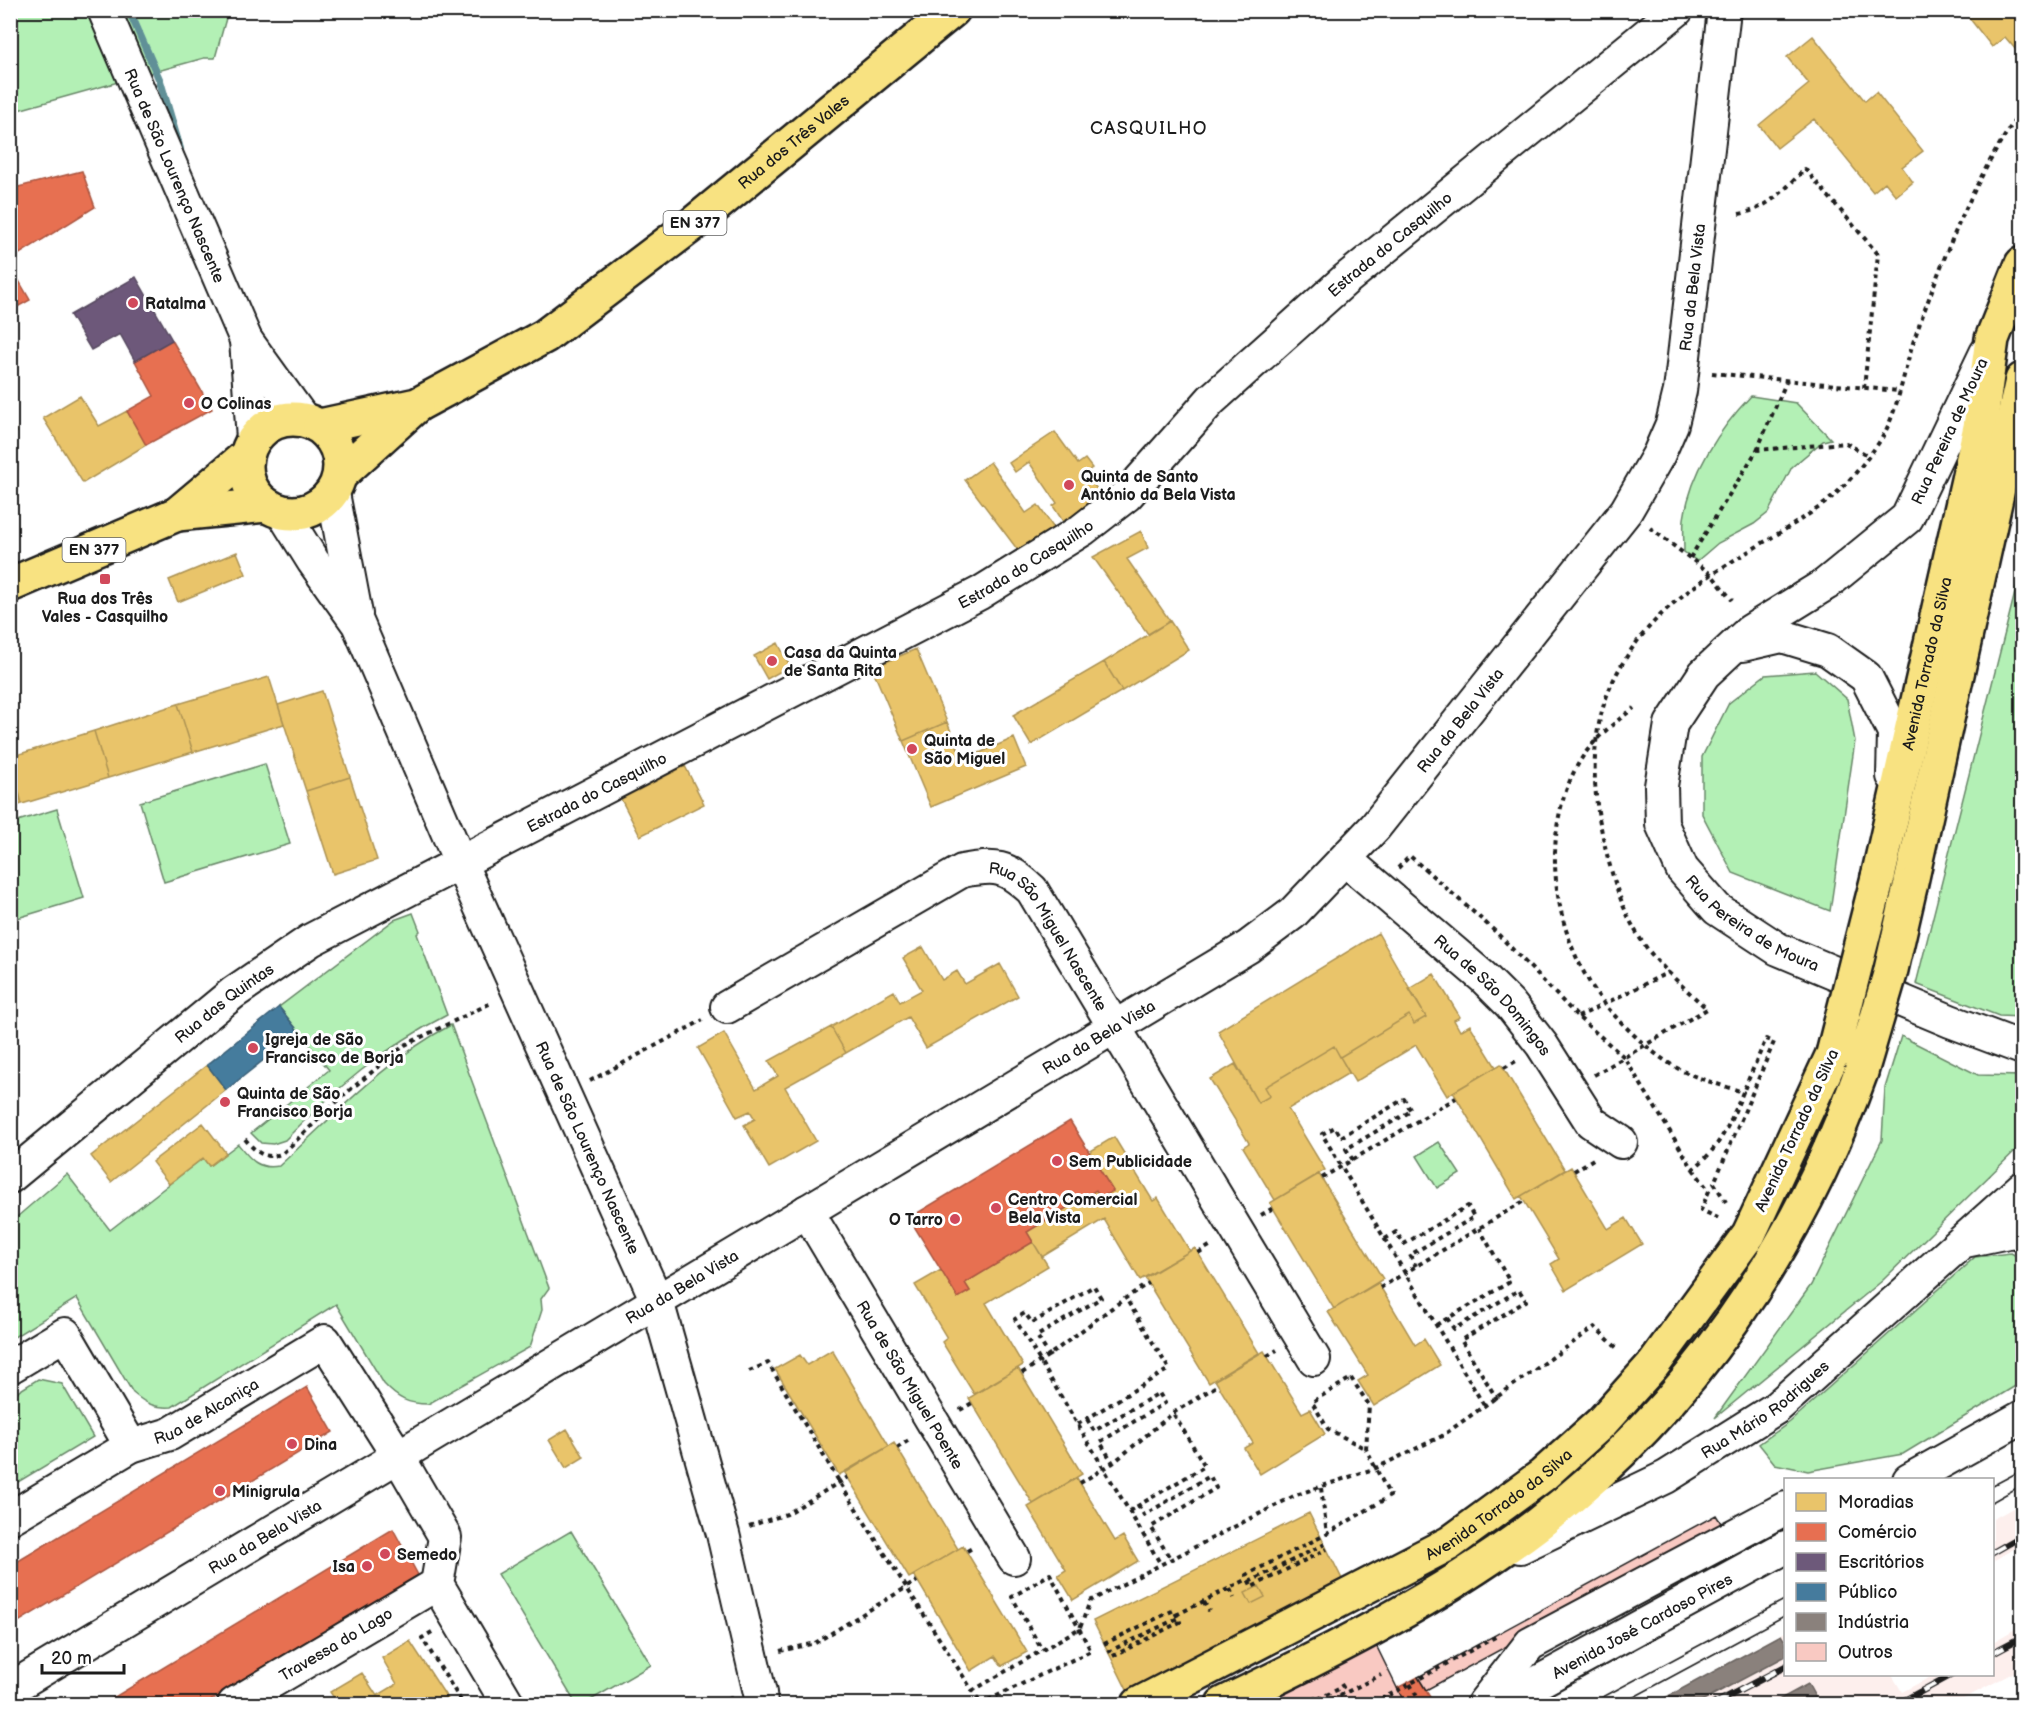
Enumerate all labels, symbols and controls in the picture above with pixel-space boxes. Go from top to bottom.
street label: Rua de São Lourenço Nascente [119,66,228,286]
street label: Rua dos Três Vales [735,91,854,194]
district label: CASQUILHO [1090,118,1208,139]
street label: Estrada do Casquilho [1325,189,1457,302]
road number: EN 377 [664,211,726,235]
street label: Rua da Bela Vista [1677,223,1710,352]
place label: Ratalma [145,295,206,314]
marker: Ratalma [126,296,140,310]
street label: Rua Pereira de Moura [1908,355,1993,508]
place label: O Colinas [201,395,272,414]
marker: O Colinas [182,396,196,410]
place label: Quinta de Santo António da Bela Vista [1080,468,1236,505]
marker: Quinta de Santo António da Bela Vista [1062,478,1076,492]
street label: Estrada do Casquilho [955,517,1098,614]
road number: EN 377 [62,538,125,562]
marker: Rua dos Três Vales - Casquilho [98,572,112,586]
street label: Avenida Torrado da Silva [1899,575,1957,752]
place label: Rua dos Três Vales - Casquilho [42,590,168,627]
place label: Casa da Quinta de Santa Rita [784,644,897,681]
marker: Casa da Quinta de Santa Rita [765,654,779,668]
street label: Rua da Bela Vista [1414,665,1508,777]
place label: Quinta de São Miguel [924,732,1005,769]
marker: Quinta de São Miguel [905,742,919,756]
street label: Estrada do Casquilho [524,749,670,837]
street label: Rua São Miguel Nascente [988,859,1111,1015]
street label: Rua Pereira de Moura [1681,872,1822,976]
street label: Rua de São Domingos [1430,931,1554,1060]
street label: Rua das Quintas [172,960,278,1048]
street label: Rua da Bela Vista [1039,997,1159,1079]
place label: Igreja de São Francisco de Borja [265,1031,404,1068]
street label: Rua de São Lourenço Nascente [531,1039,643,1258]
marker: Igreja de São Francisco de Borja [246,1041,260,1055]
street label: Avenida Torrado da Silva [1751,1046,1843,1215]
place label: Quinta de São Francisco Borja [237,1085,353,1122]
marker: Quinta de São Francisco Borja [218,1095,232,1109]
place label: Sem Publicidade [1069,1153,1192,1172]
marker: Sem Publicidade [1050,1154,1064,1168]
place label: Centro Comercial Bela Vista [1008,1191,1137,1228]
marker: Centro Comercial Bela Vista [989,1201,1003,1215]
place label: O Tarro [889,1211,943,1230]
marker: O Tarro [948,1212,962,1226]
street label: Rua da Bela Vista [623,1247,742,1329]
street label: Rua de São Miguel Poente [852,1298,967,1473]
street label: Rua Mário Rodrigues [1698,1357,1834,1464]
street label: Rua de Alcaniça [152,1375,263,1449]
place label: Dina [304,1436,337,1455]
marker: Dina [285,1437,299,1451]
street label: Avenida Torrado da Silva [1423,1446,1576,1565]
legend [1784,1478,1994,1676]
place label: Minigrula [232,1483,300,1502]
marker: Minigrula [213,1484,227,1498]
text: Moradias [1838,1492,1914,1513]
street label: Rua da Bela Vista [206,1497,325,1579]
text: Comércio [1838,1522,1917,1543]
place label: Semedo [397,1546,457,1565]
marker: Semedo [378,1547,392,1561]
text: Escritórios [1838,1552,1924,1573]
place label: Isa [332,1558,355,1577]
marker: Isa [360,1559,374,1573]
street label: Avenida José Cardoso Pires [1549,1570,1736,1684]
text: Público [1838,1582,1897,1603]
street label: Travessa do Lago [276,1604,396,1686]
text: Indústria [1838,1612,1909,1633]
scale bar [42,1637,124,1675]
text: Outros [1838,1642,1893,1663]
text: 20 m [51,1648,92,1669]

